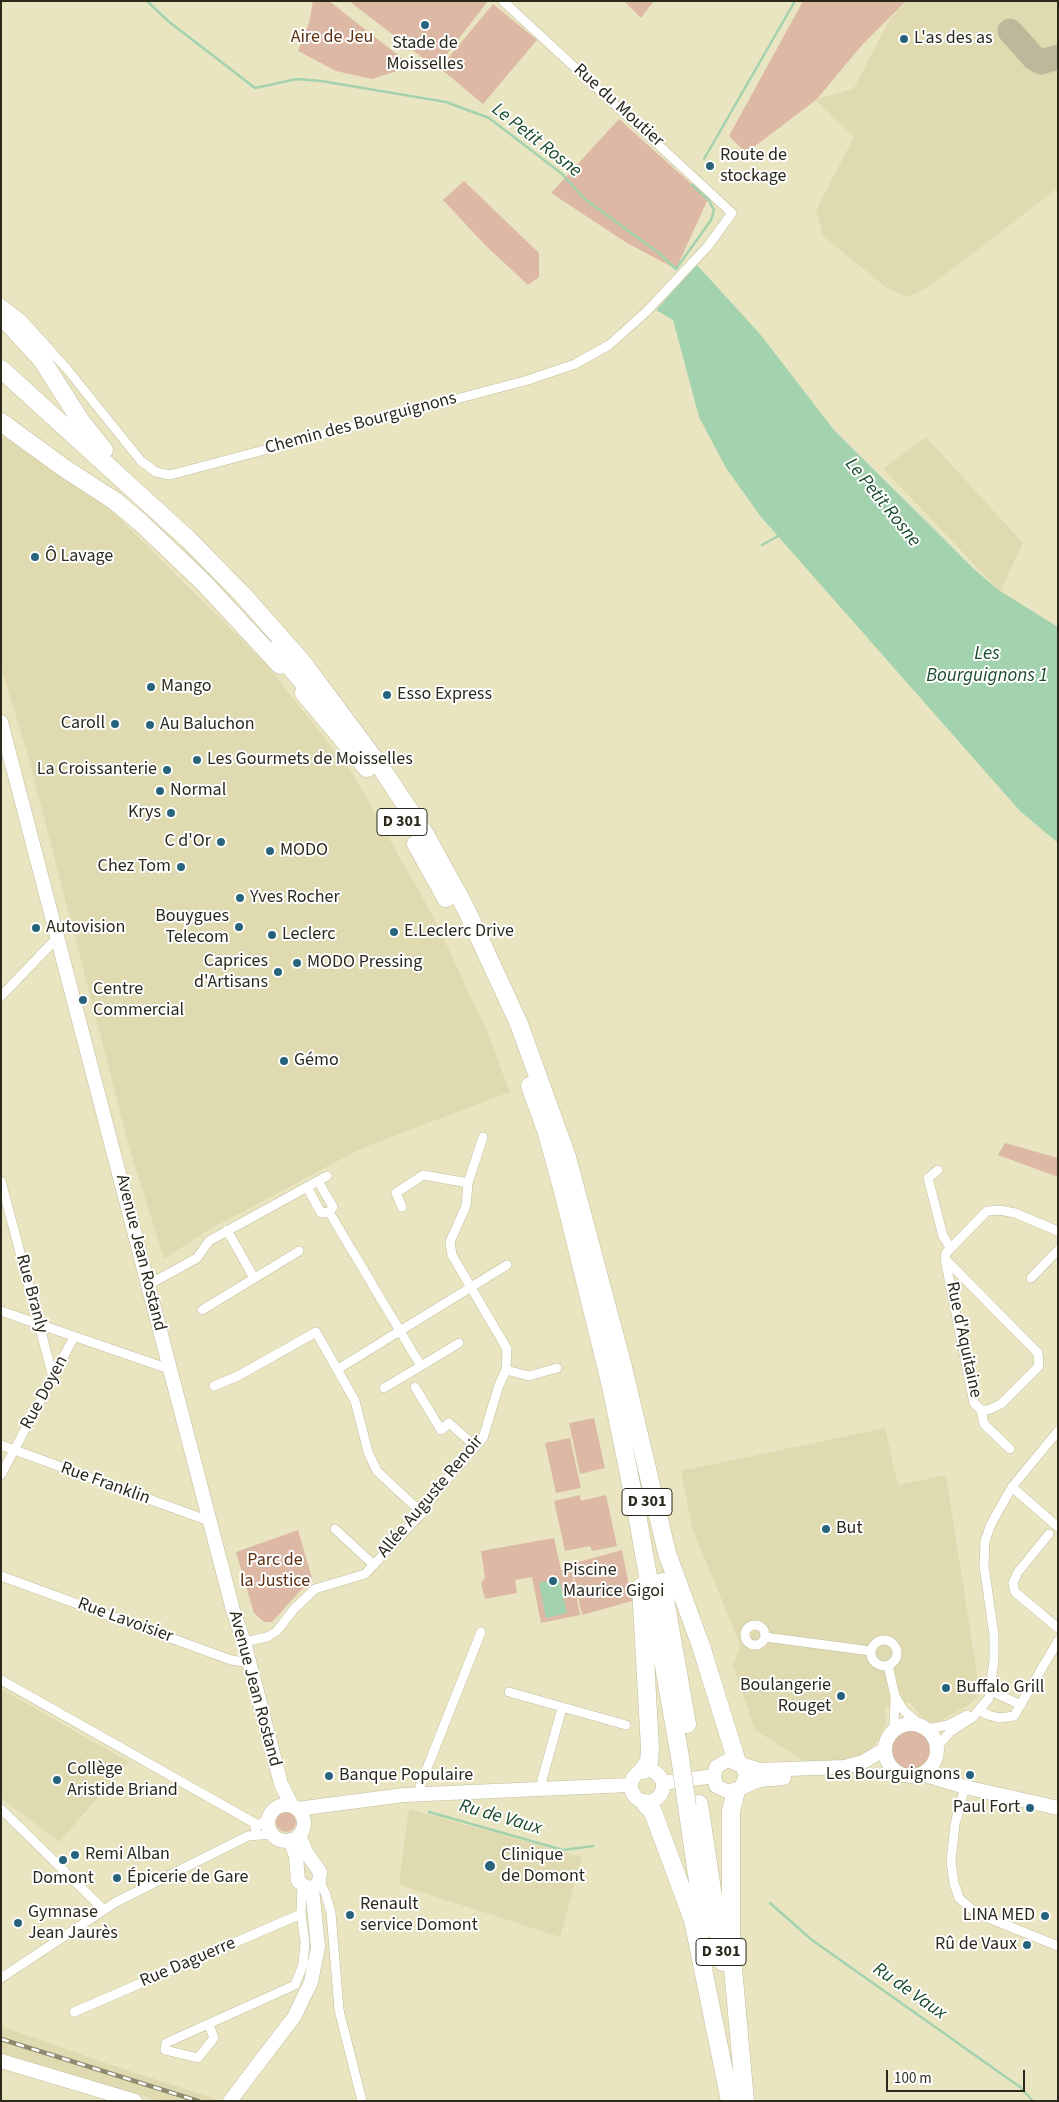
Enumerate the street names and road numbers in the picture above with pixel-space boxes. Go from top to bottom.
street label: Rue du Moutier [568,60,668,152]
street label: Chemin des Bourguignons [263,388,459,460]
road number: D 301 [377,809,427,836]
street label: Avenue Jean Rostand [110,1173,170,1333]
street label: Rue Branly [10,1252,52,1336]
street label: Rue d'Aquitaine [940,1280,986,1400]
street label: Rue Doyen [17,1352,73,1434]
street label: Allée Auguste Renoir [373,1431,489,1563]
street label: Rue Franklin [57,1458,153,1510]
road number: D 301 [622,1488,672,1515]
street label: Rue Lavoisier [74,1594,176,1648]
street label: Avenue Jean Rostand [223,1609,285,1769]
street label: Rue Daguerre [137,1933,239,1993]
road number: D 301 [696,1938,746,1965]

